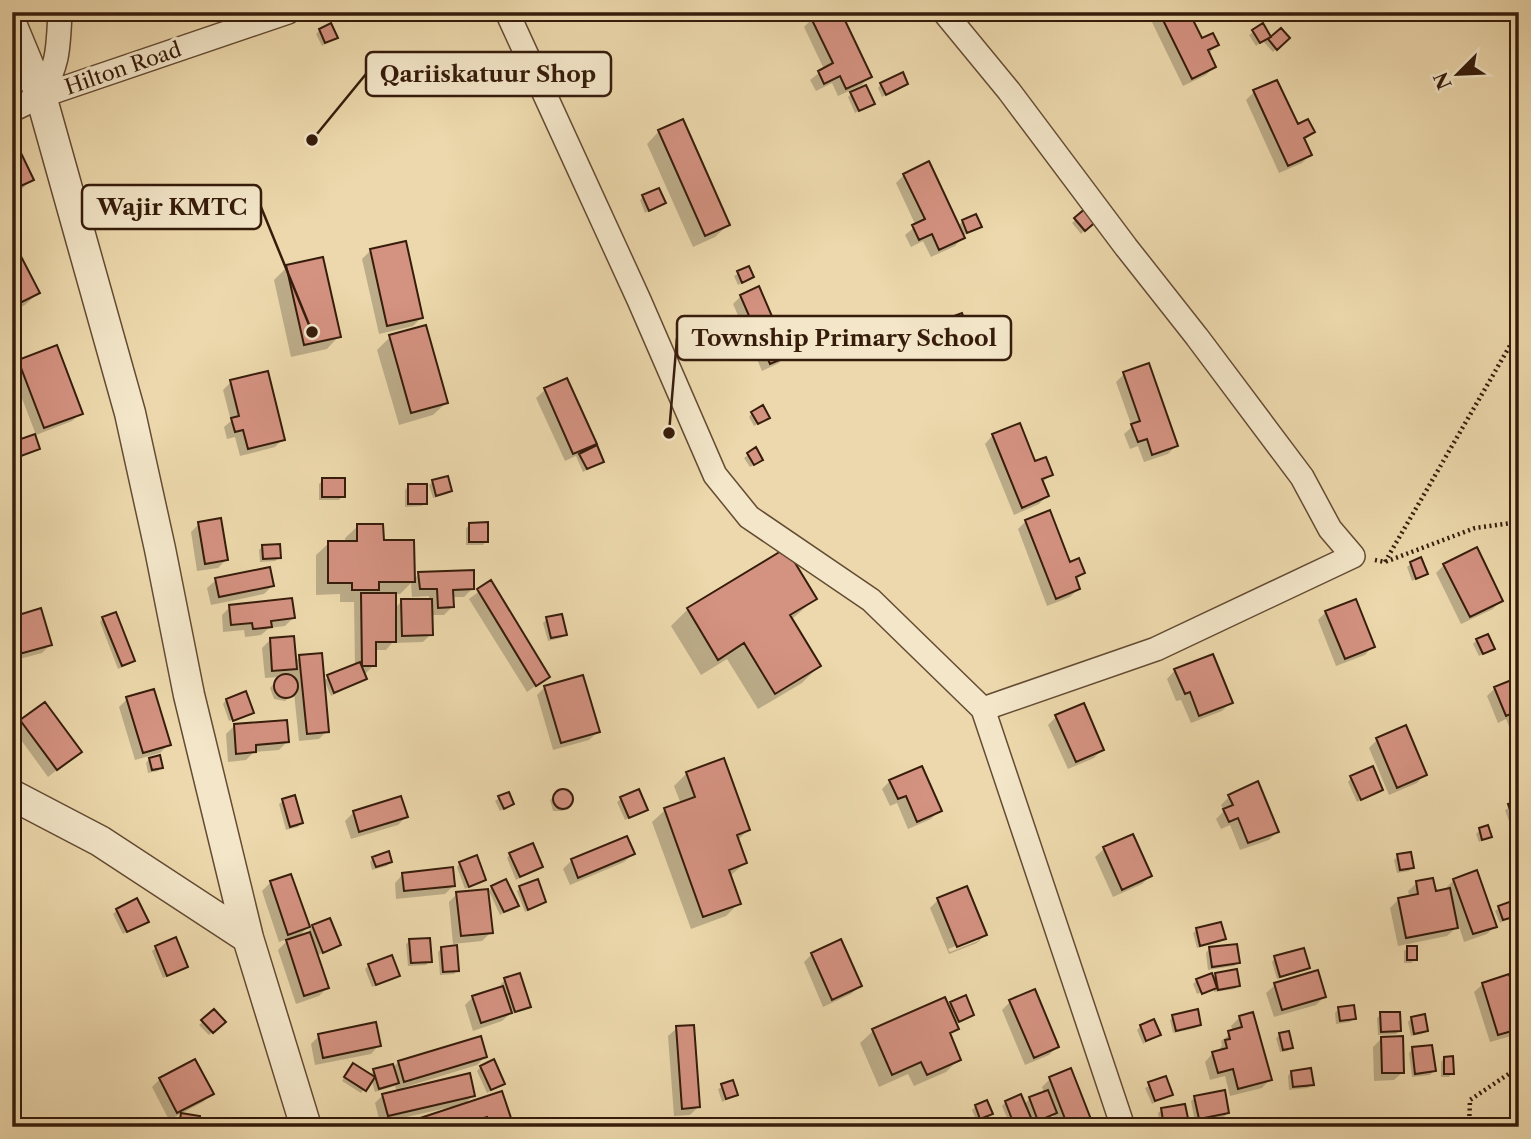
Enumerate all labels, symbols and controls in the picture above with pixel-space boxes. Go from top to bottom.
street label: Hilton Road [61,36,185,100]
north arrow [1422,38,1492,108]
callout: Qariiskatuur Shop [366,52,611,96]
text: Qariiskatuur Shop [380,60,596,88]
text: N [1429,68,1457,93]
callout: Wajir KMTC [82,185,261,229]
text: Wajir KMTC [96,193,247,221]
callout: Township Primary School [677,316,1011,360]
text: Township Primary School [691,324,997,352]

